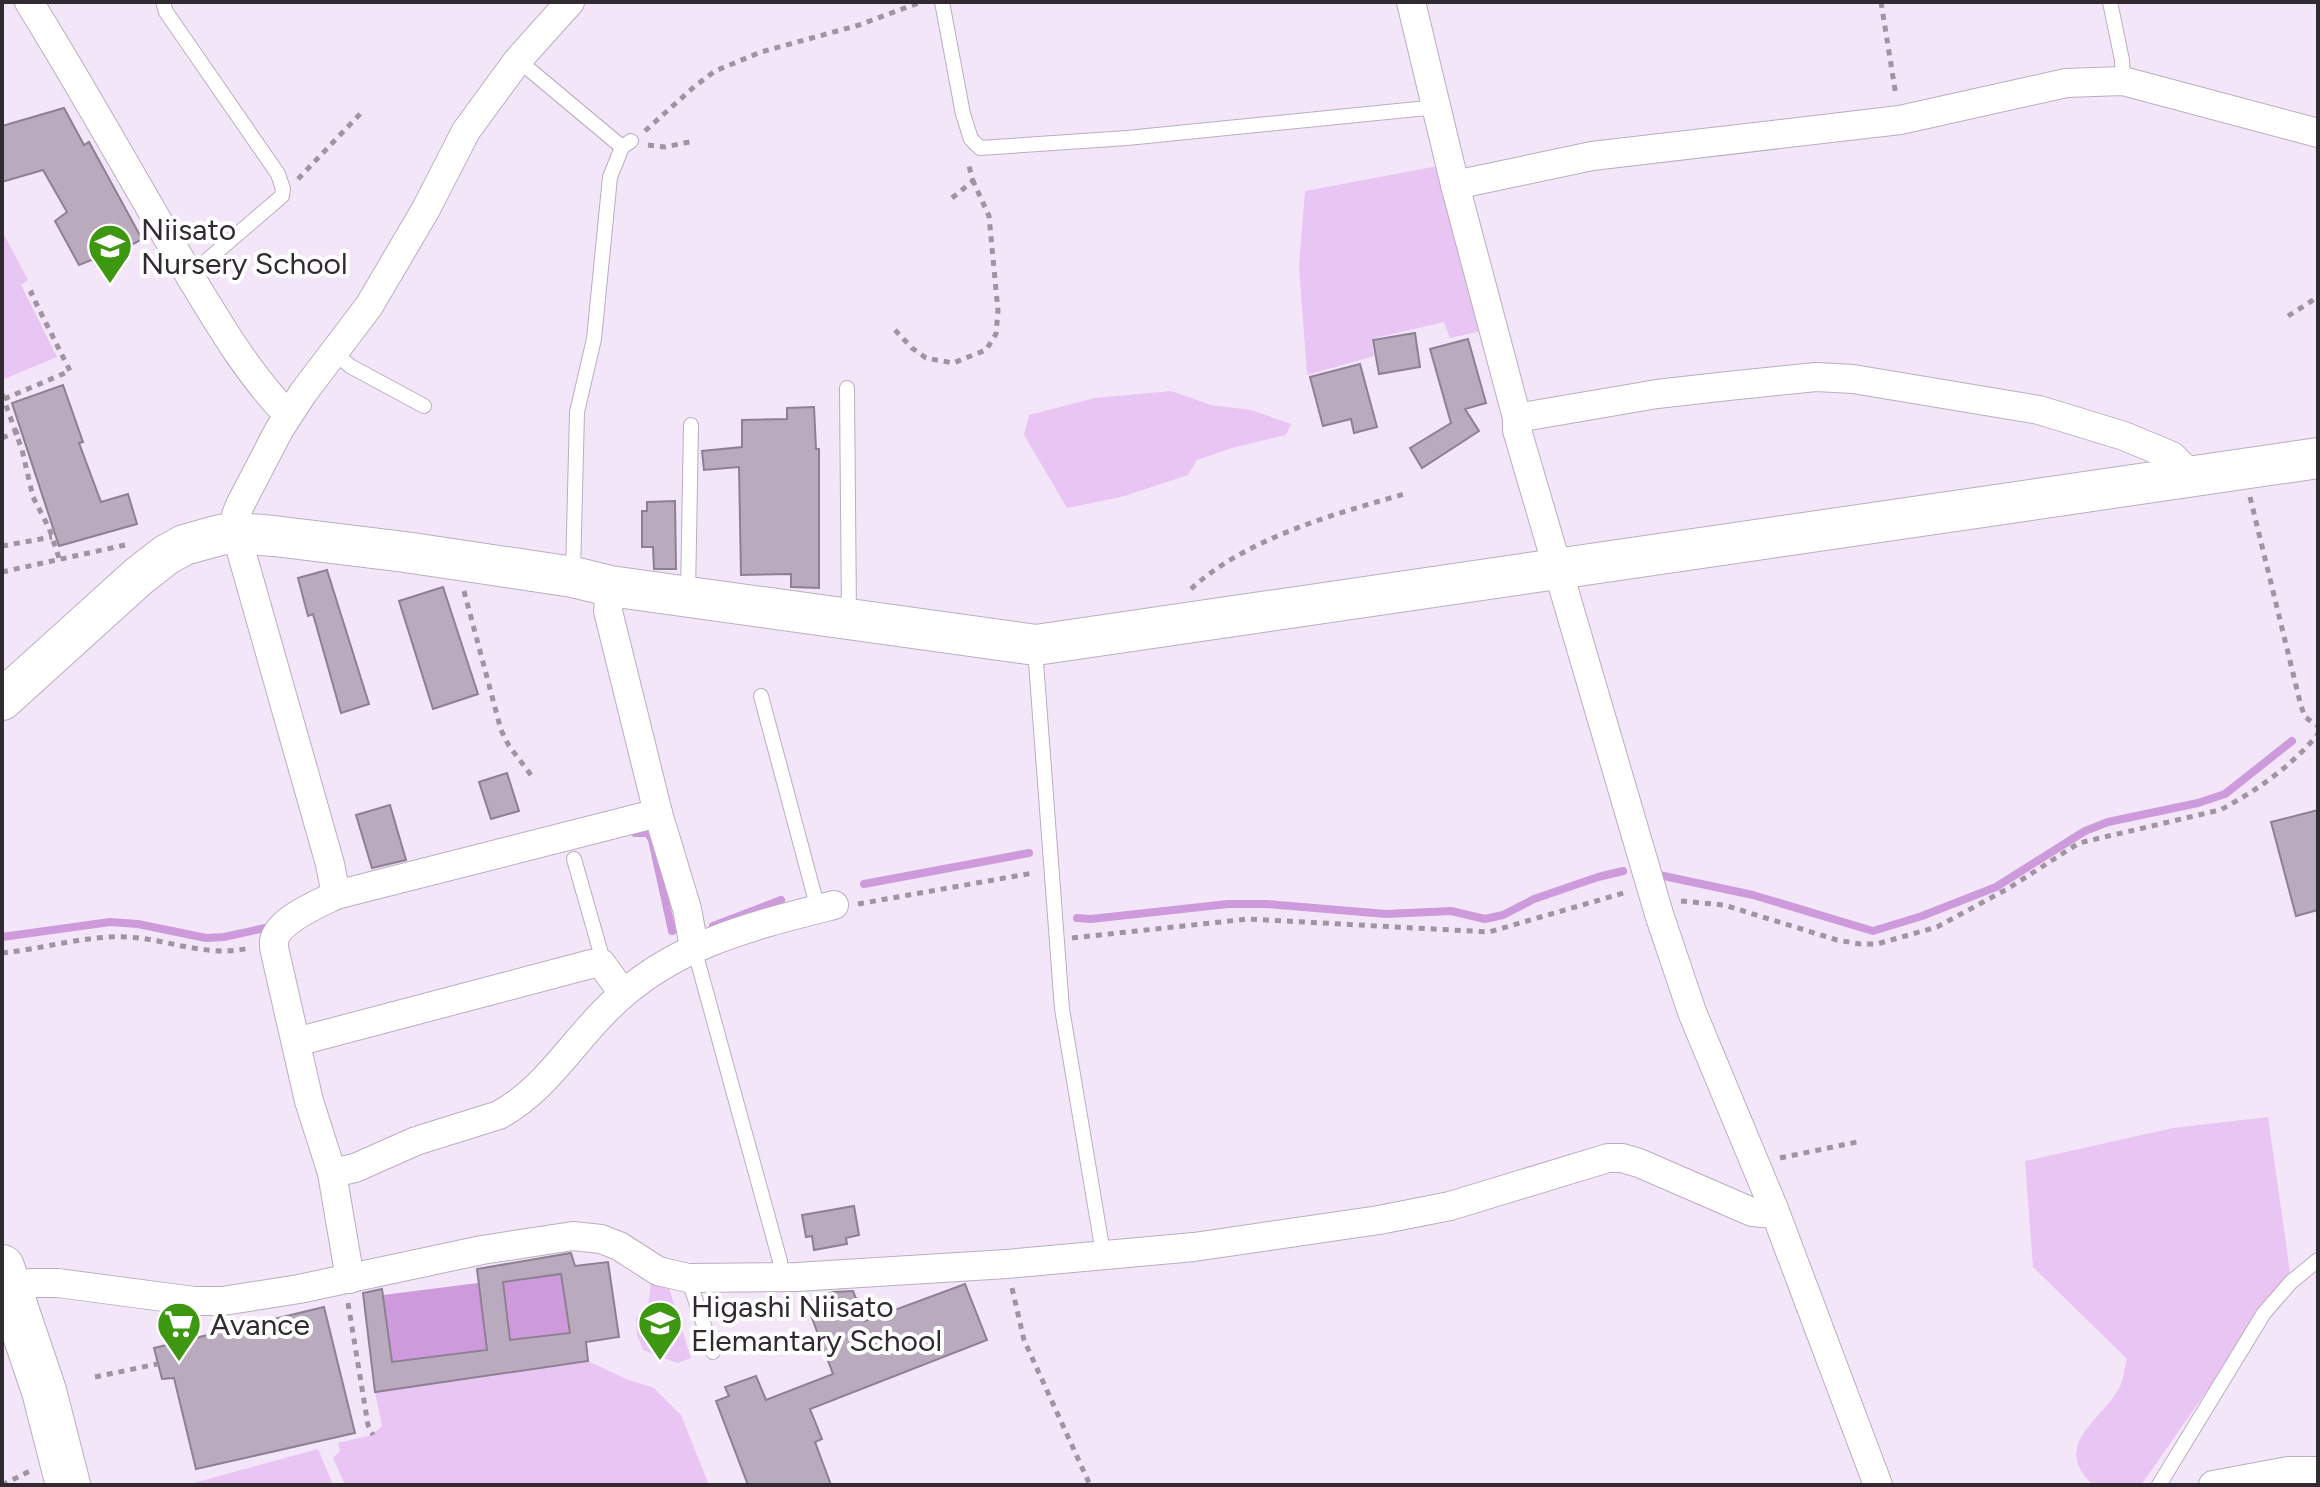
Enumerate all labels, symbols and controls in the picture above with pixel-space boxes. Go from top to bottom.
place label: Niisato Nursery School [141,211,348,282]
school or university icon: Niisato Nursery School [86,222,134,285]
place label: Higashi Niisato Elemantary School [691,1288,942,1359]
school or university icon: Higashi Niisato Elemantary School [636,1299,684,1362]
supermarket icon: Avance [155,1300,203,1363]
place label: Avance [210,1306,310,1343]

